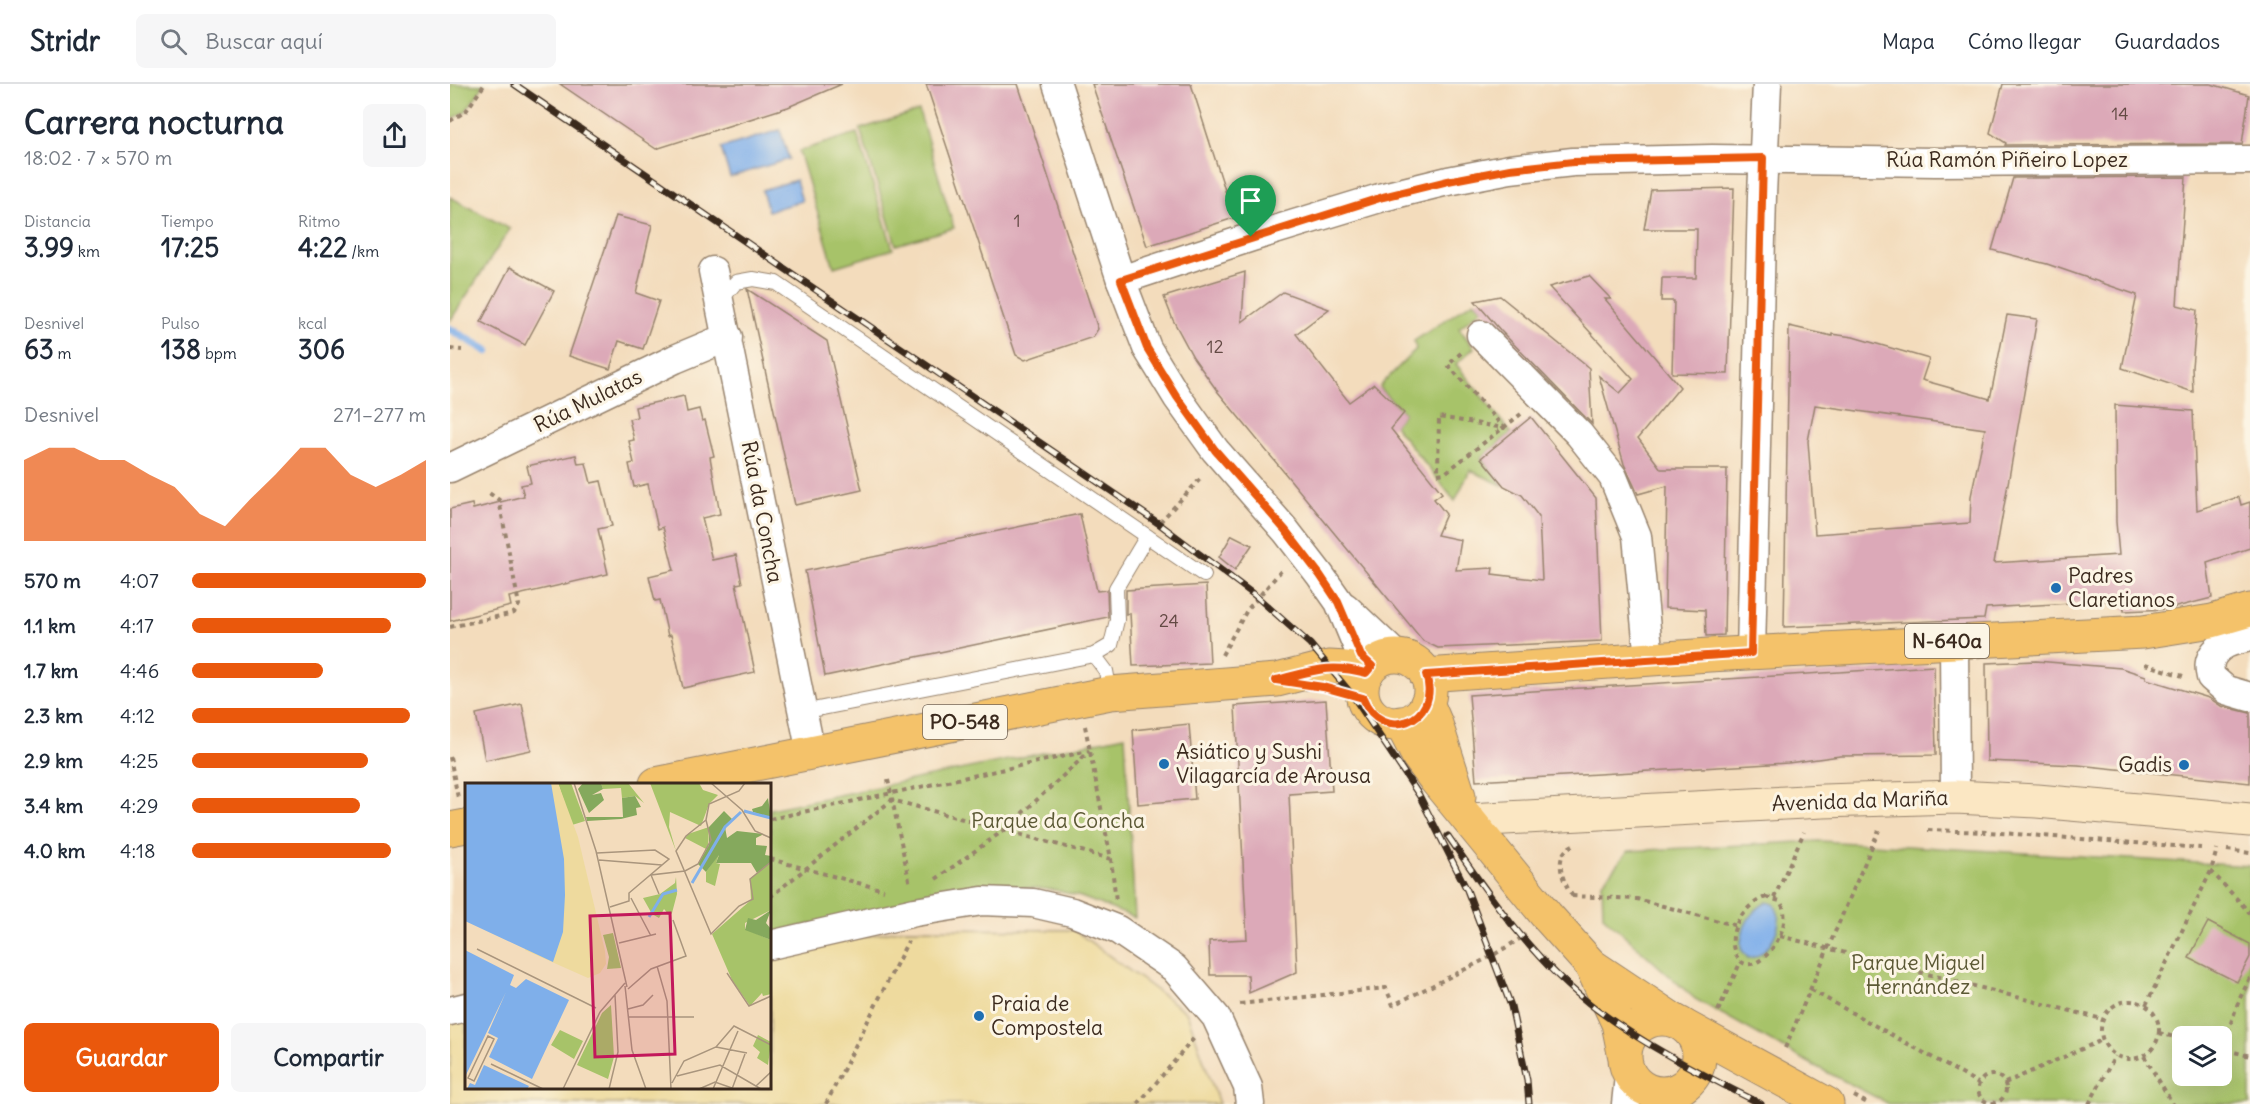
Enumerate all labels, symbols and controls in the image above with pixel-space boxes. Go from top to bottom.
search box [136,14,556,68]
text: Stridr [30,23,100,59]
icon: search [157,25,190,58]
text: Buscar aquí [205,27,323,55]
text: Mapa [1882,28,1935,55]
text: Cómo llegar [1968,28,2081,55]
text: Guardados [2114,28,2220,55]
text: Carrera nocturna [24,101,284,143]
house number: 14 [2111,102,2129,125]
button: share [363,104,426,167]
text: 18:02 · 7 × 570 m [24,145,172,170]
street label: Rúa Ramón Piñeiro Lopez [1886,146,2128,173]
pin [1225,175,1276,237]
icon: arrive [1234,184,1267,217]
house number: 1 [1013,209,1021,232]
text: Distancia [24,211,91,231]
text: Tiempo [161,211,214,231]
text: Ritmo [298,211,340,231]
text: 3.99 [24,231,74,264]
text: 17:25 [161,231,219,264]
text: 4:22 [298,231,347,264]
text: km [74,241,100,261]
text: /km [347,241,379,261]
text: Desnivel [24,313,84,333]
text: Pulso [161,313,200,333]
text: kcal [298,313,327,333]
text: 63 [24,333,54,366]
text: 138 [161,333,201,366]
text: 306 [298,333,345,366]
house number: 12 [1206,335,1224,358]
text: m [54,343,72,363]
text: bpm [201,343,237,363]
street label: Rúa Mulatas [529,363,646,438]
text: Desnivel [24,402,99,427]
text: 271–277 m [333,402,426,427]
street label: Rúa da Concha [735,439,789,585]
place label: Padres Claretianos [2068,562,2175,613]
text: 570 m [24,568,81,593]
text: 4:07 [120,568,159,593]
marker: Padres Claretianos [2049,581,2063,595]
house number: 24 [1159,609,1179,632]
text: 1.1 km [24,613,76,638]
text: 4:17 [120,613,154,638]
road number: N-640a [1905,624,1989,658]
text: 1.7 km [24,658,78,683]
text: 4:46 [120,658,159,683]
text: 2.3 km [24,703,83,728]
text: 4:12 [120,703,155,728]
road number: PO-548 [923,705,1007,739]
place label: Asiático y Sushi Vilagarcía de Arousa [1176,738,1371,789]
text: 2.9 km [24,748,83,773]
text: 4:25 [120,748,159,773]
place label: Gadis [2118,751,2172,778]
marker: Asiático y Sushi Vilagarcía de Arousa [1157,757,1171,771]
marker: Gadis [2177,758,2191,772]
inset map [465,783,771,1089]
street label: Avenida da Mariña [1771,784,1949,817]
text: 3.4 km [24,793,83,818]
text: 4:29 [120,793,159,818]
park label: Parque da Concha [971,807,1145,834]
text: 4.0 km [24,838,85,863]
text: 4:18 [120,838,156,863]
park label: Parque Miguel Hernández [1851,949,1985,1000]
place label: Praia de Compostela [991,990,1103,1041]
marker: Praia de Compostela [972,1009,986,1023]
button: Guardar [24,1023,219,1092]
button: Compartir [231,1023,426,1092]
map controls [2172,1026,2232,1086]
button: layers [2172,1026,2232,1086]

